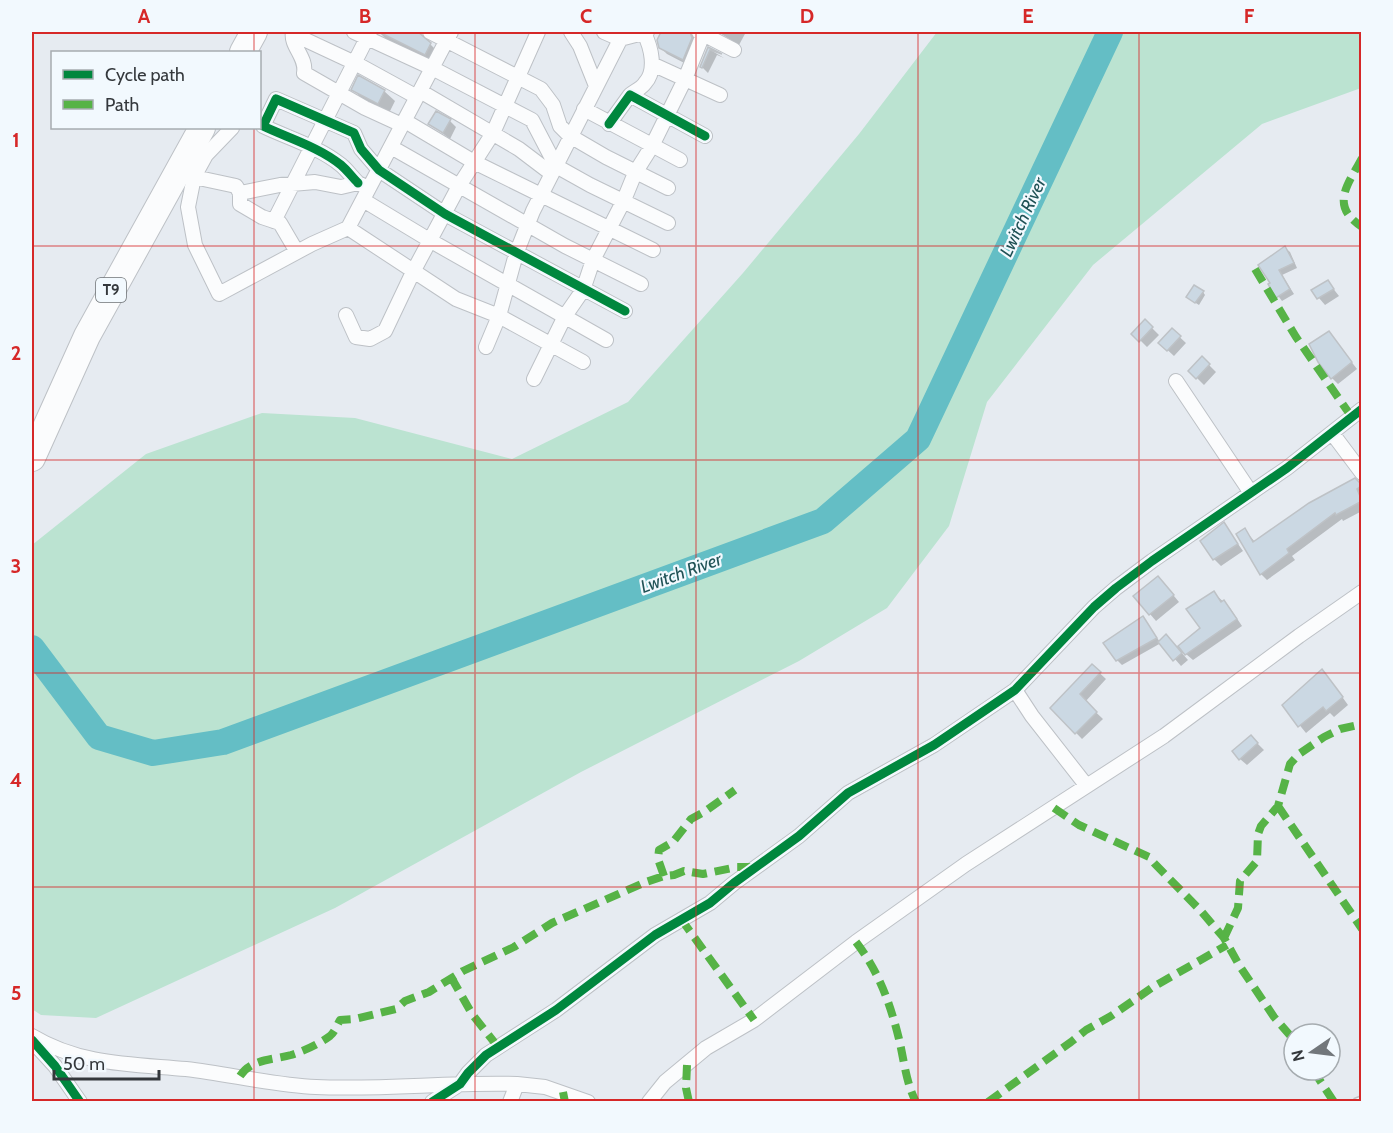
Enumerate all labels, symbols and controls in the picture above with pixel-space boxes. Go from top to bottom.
text: A [138,4,151,28]
text: B [359,4,371,28]
text: C [580,4,592,28]
text: D [800,4,814,28]
text: E [1022,4,1034,28]
text: F [1244,4,1255,28]
legend [51,51,261,129]
text: Cycle path [105,64,185,86]
text: Path [105,94,139,116]
text: 1 [12,128,20,152]
water label: Lwitch River [995,173,1051,260]
road number: T9 [96,278,126,302]
text: 2 [11,341,21,365]
water label: Lwitch River [637,548,726,598]
text: 3 [11,554,21,578]
text: 4 [10,768,22,792]
text: 5 [11,981,21,1005]
north arrow [1282,1022,1342,1082]
scale bar [54,1043,159,1081]
text: N [1287,1048,1309,1063]
text: 50 m [63,1053,105,1075]

